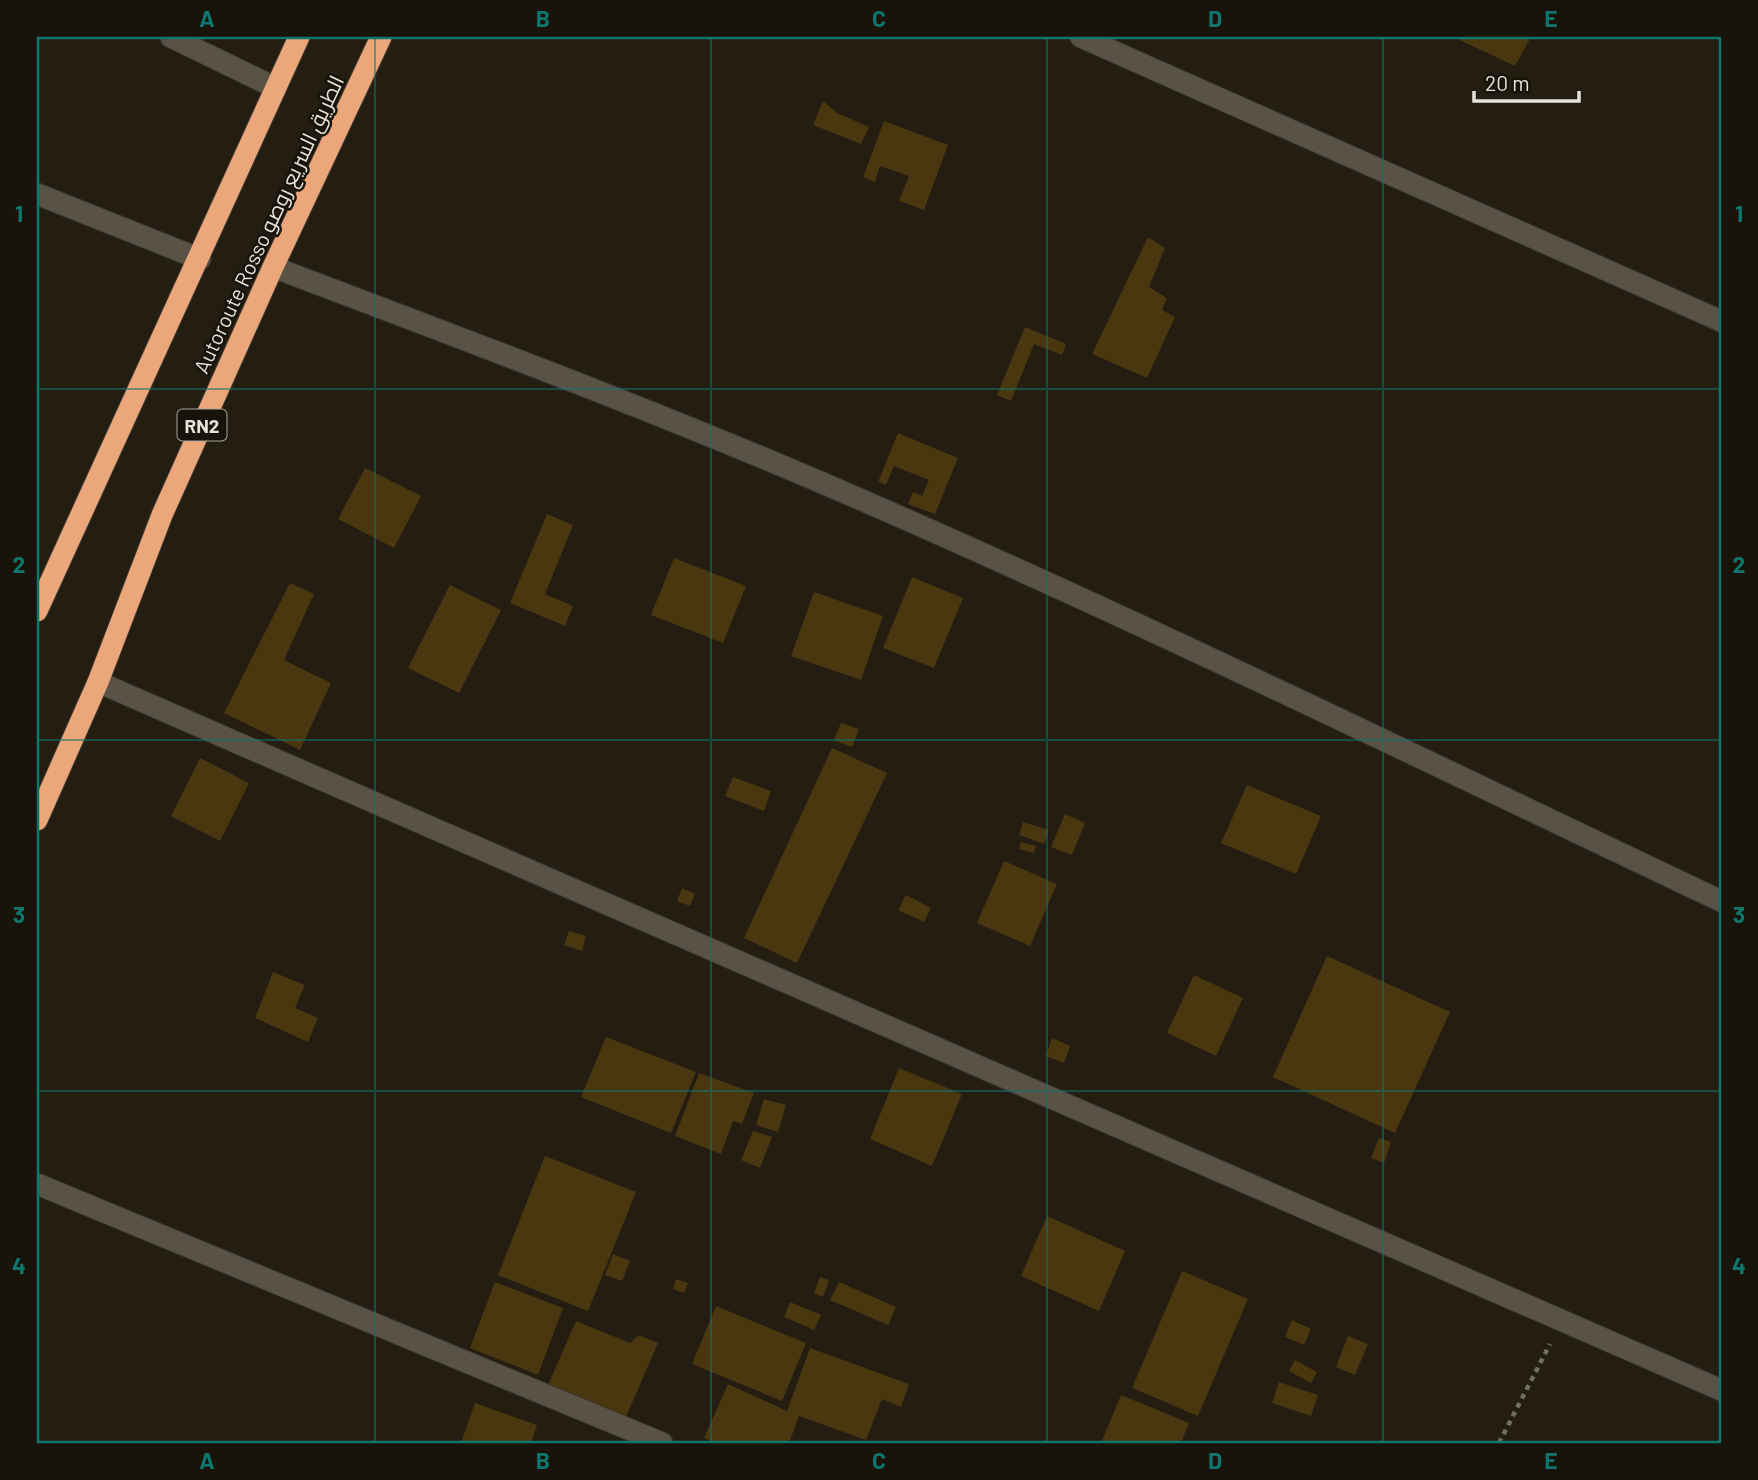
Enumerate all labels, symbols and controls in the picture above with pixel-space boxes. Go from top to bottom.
text: A [199,4,215,32]
text: B [536,4,550,32]
text: C [872,4,886,32]
text: D [1208,4,1222,32]
text: E [1544,4,1558,32]
scale bar [1474,60,1580,104]
text: 20 m [1485,70,1530,95]
street label: Autoroute Rosso الطريق السريع روصو [188,71,351,378]
text: 1 [15,199,23,227]
text: 1 [1735,199,1743,227]
road number: RN2 [178,410,227,440]
text: 2 [13,550,25,578]
text: 2 [1733,550,1745,578]
text: 3 [13,900,25,928]
text: 3 [1733,900,1745,928]
text: 4 [12,1251,26,1279]
text: 4 [1732,1251,1746,1279]
text: A [199,1446,215,1474]
text: B [536,1446,550,1474]
text: C [872,1446,886,1474]
text: D [1208,1446,1222,1474]
text: E [1544,1446,1558,1474]

